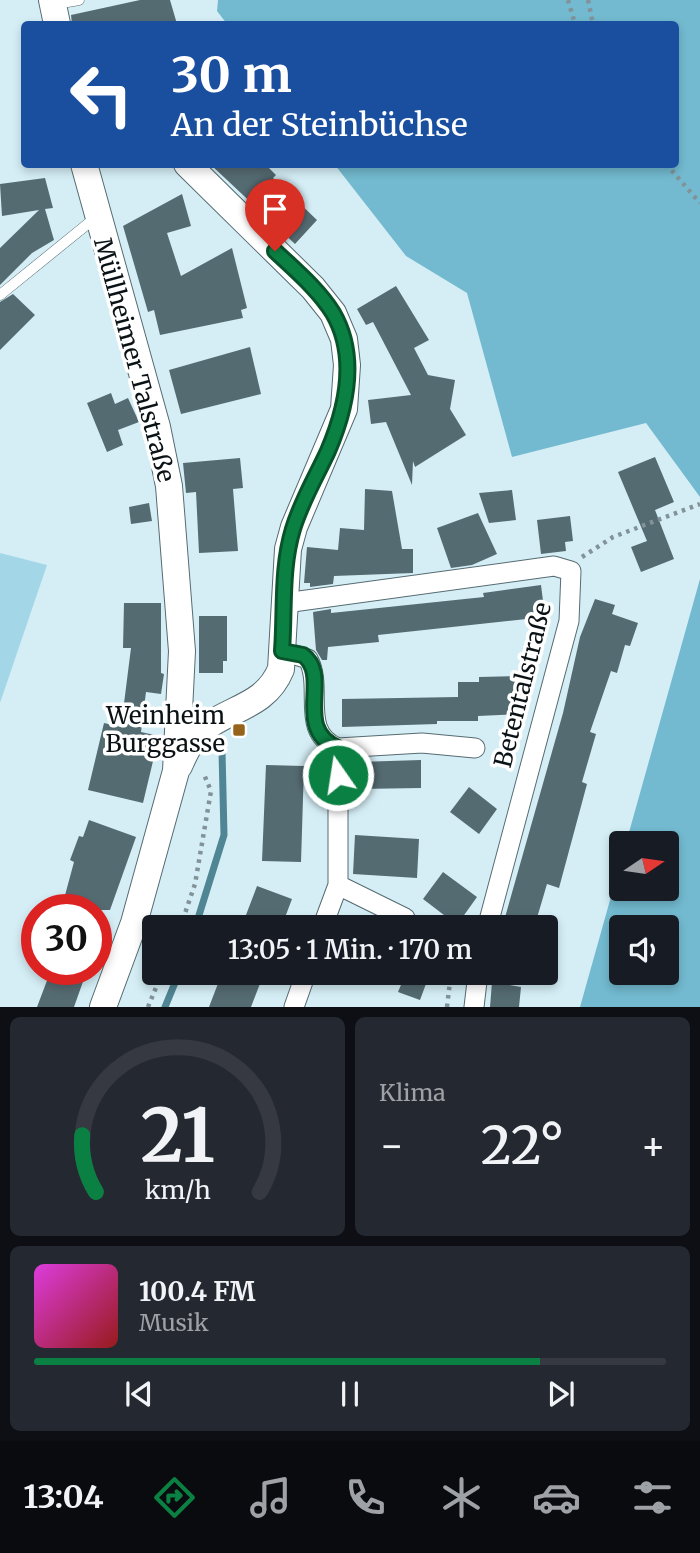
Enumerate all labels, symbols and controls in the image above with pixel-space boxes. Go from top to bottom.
text: 30 m [171,44,292,105]
icon: left [56,49,147,140]
text: An der Steinbüchse [171,105,468,145]
pin [245,179,305,251]
icon: arrive [256,190,294,228]
street label: Müllheimer Talstraße [87,234,182,486]
street label: Betentalstraße [487,599,558,771]
place label: Weinheim Burggasse [105,700,225,759]
marker: Weinheim Burggasse [231,722,247,738]
position arrow [301,738,375,812]
north arrow [609,831,679,901]
map controls [609,831,679,985]
speed limit sign: 30 [21,894,112,985]
button: sound [609,915,679,985]
text: 13:05 · 1 Min. · 170 m [228,933,472,966]
text: Klima [379,1078,446,1107]
text: 21 [140,1091,215,1183]
text: 22° [481,1113,564,1178]
text: − [379,1122,404,1169]
text: + [641,1122,666,1169]
text: km/h [144,1174,211,1206]
text: 100.4 FM [139,1275,256,1308]
text: Musik [139,1308,209,1337]
icon: previous [120,1375,158,1413]
icon: pause [331,1375,369,1413]
icon: next [542,1375,580,1413]
icon: directions [150,1473,199,1522]
icon: music [246,1473,295,1522]
icon: phone [341,1473,390,1522]
icon: climate [437,1473,486,1522]
icon: car [532,1473,581,1522]
icon: filters [628,1473,677,1522]
text: 13:04 [23,1477,104,1517]

